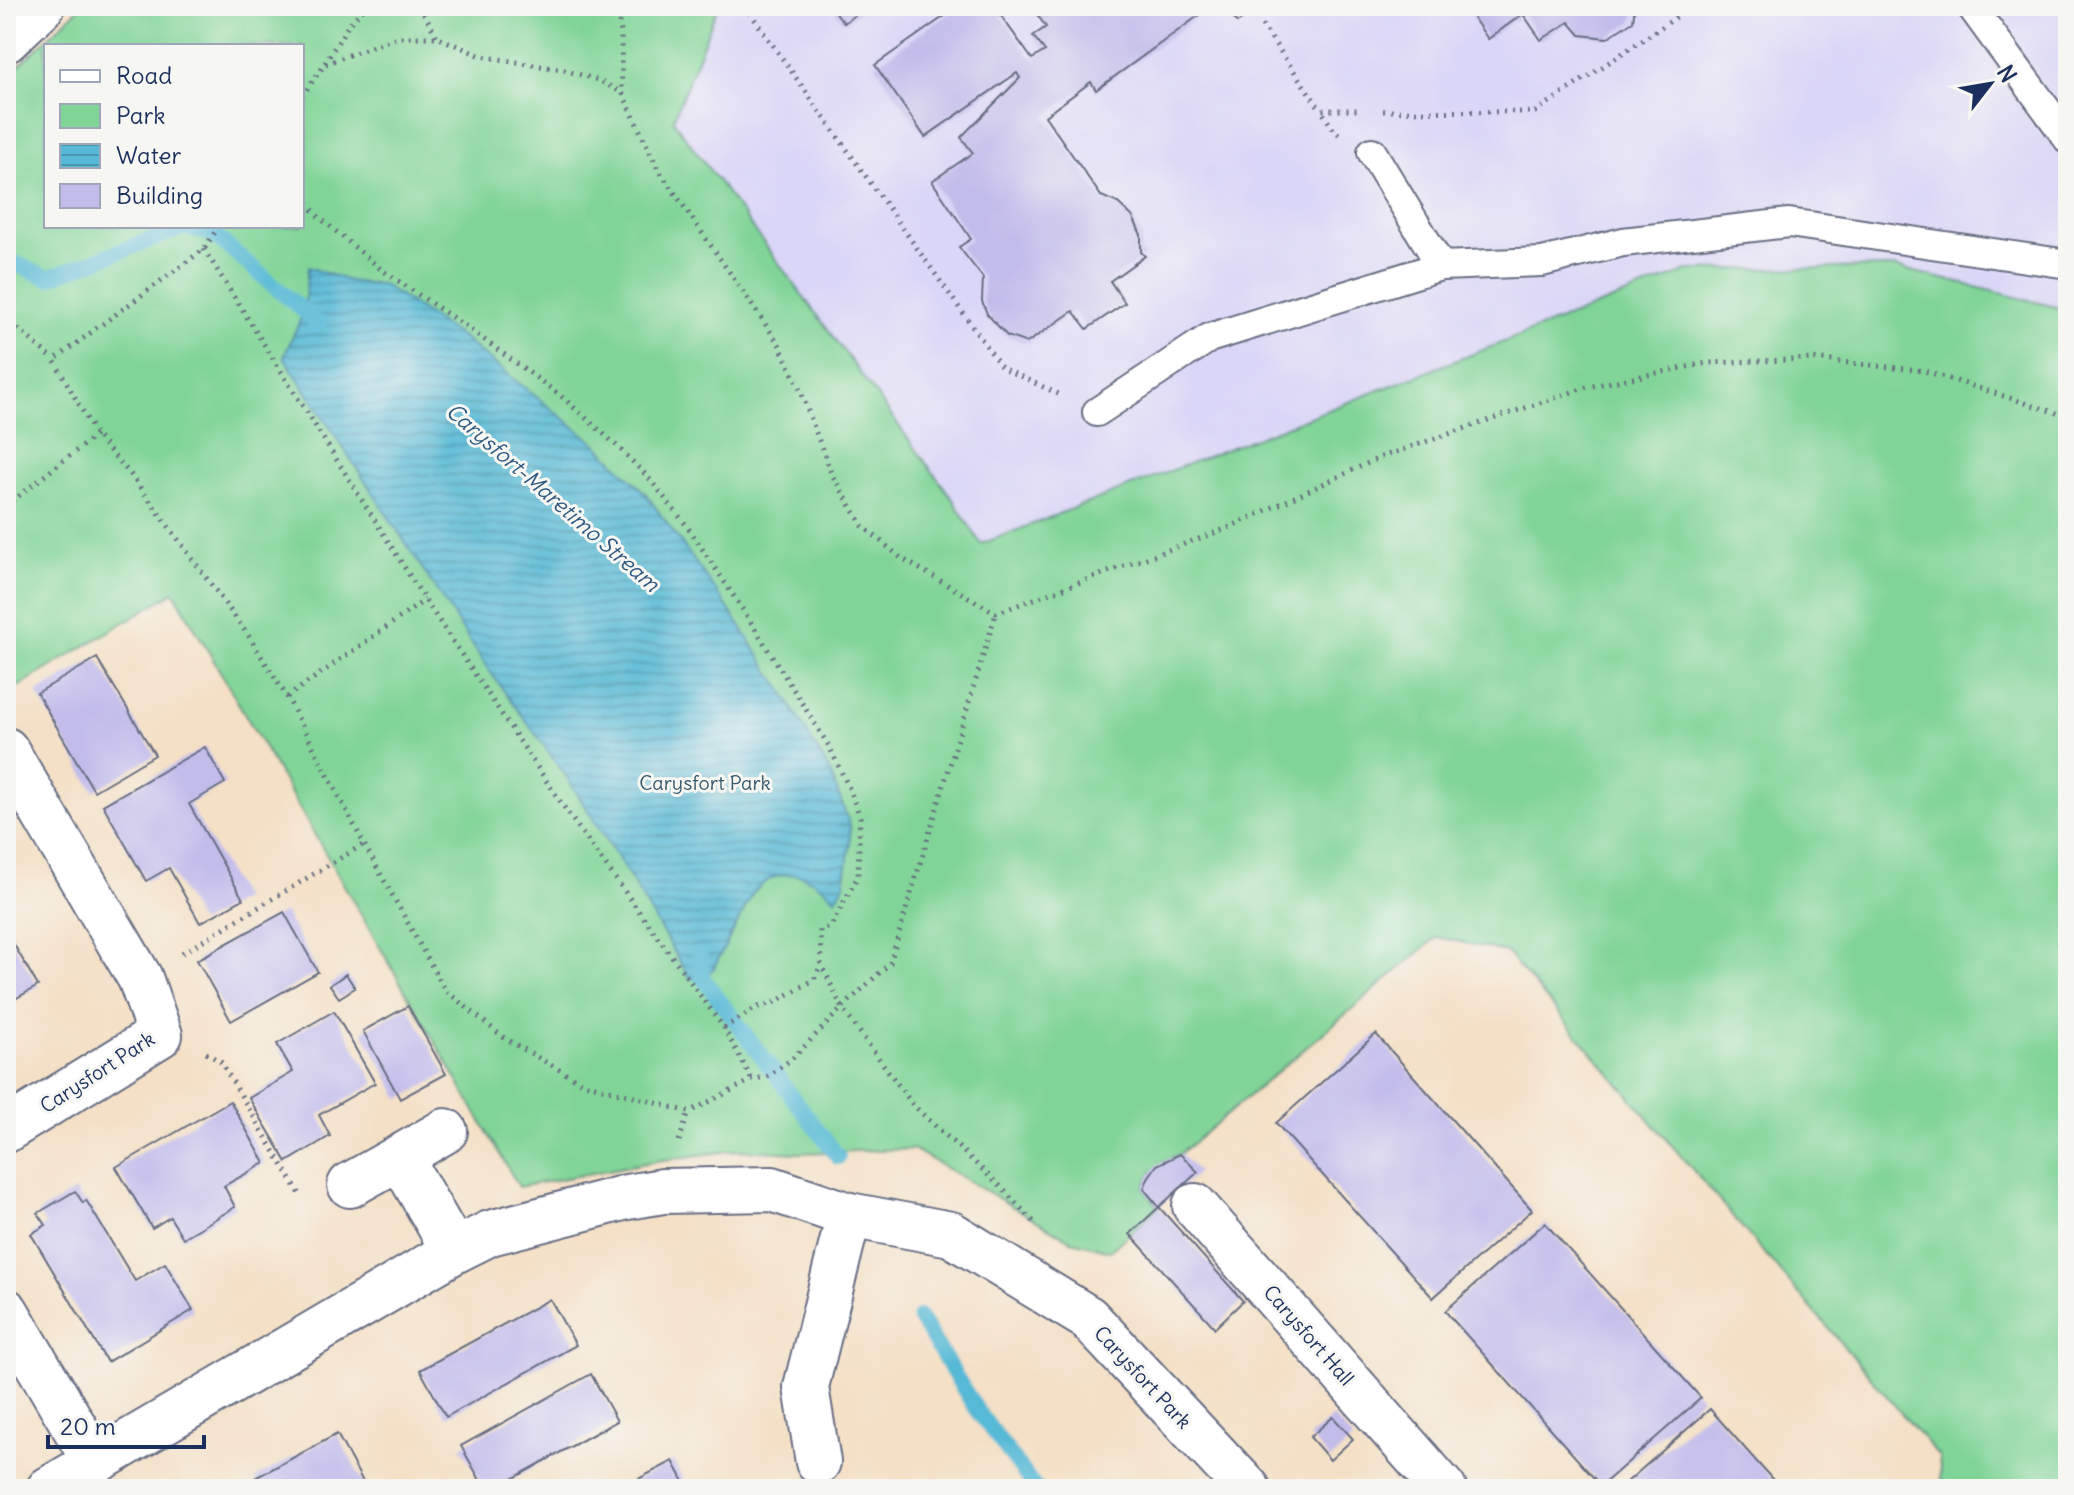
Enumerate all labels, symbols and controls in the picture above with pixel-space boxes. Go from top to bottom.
legend [44,44,304,228]
north arrow [1950,44,2030,124]
text: Road [116,60,172,90]
text: N [1991,60,2023,87]
text: Park [116,100,166,130]
text: Water [116,140,181,170]
text: Building [116,180,203,210]
water label: Carysfort-Maretimo Stream [440,397,666,598]
park label: Carysfort Park [639,770,771,795]
street label: Carysfort Park [35,1026,159,1118]
street label: Carysfort Hall [1259,1280,1359,1390]
street label: Carysfort Park [1089,1320,1197,1434]
scale bar [48,1399,204,1449]
text: 20 m [60,1411,116,1441]

